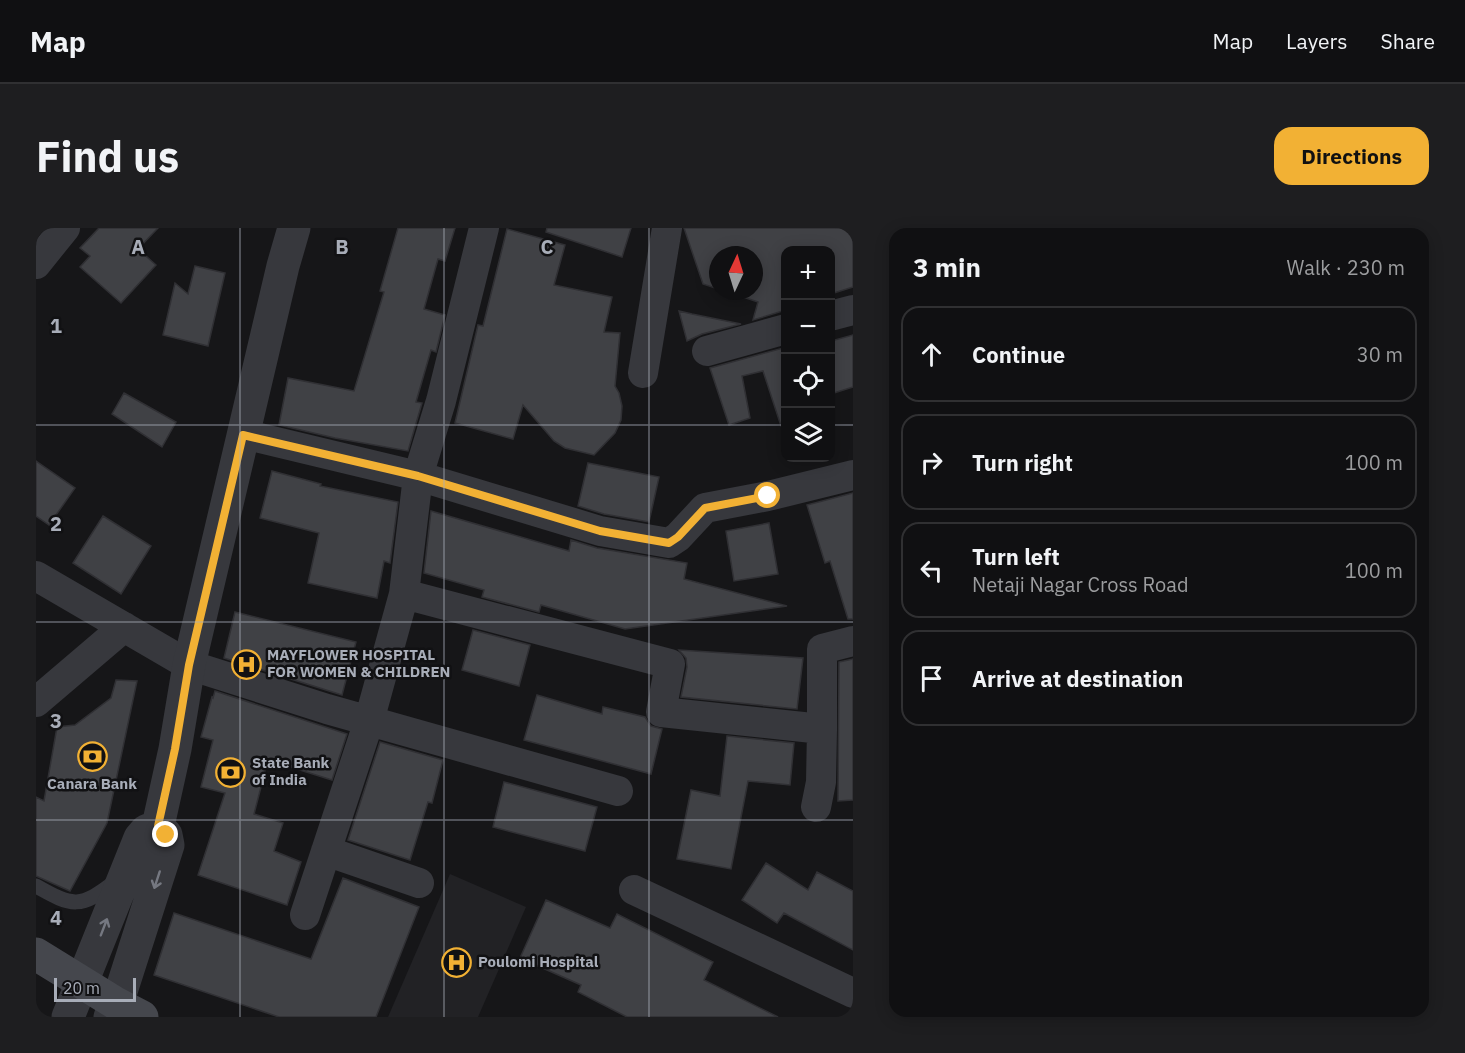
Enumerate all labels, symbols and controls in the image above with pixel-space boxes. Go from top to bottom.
text: Map [30,23,86,60]
text: Map [1213,27,1253,55]
text: Layers [1286,27,1348,55]
text: Share [1381,27,1435,55]
button: Directions [1274,127,1429,185]
text: Find us [36,129,179,184]
text: A [131,233,145,260]
text: B [335,233,349,260]
text: C [540,233,554,260]
north arrow [709,246,763,300]
map controls [781,246,835,462]
button: + [781,246,835,300]
text: 3 min [913,250,981,284]
text: Walk · 230 m [1287,254,1405,281]
button: − [781,300,835,354]
text: 1 [50,312,62,339]
icon: ahead [915,338,948,371]
text: Continue [972,340,1065,369]
text: 30 m [1357,341,1403,368]
button: locate [781,354,835,408]
button: layers [781,408,835,462]
icon: right [915,446,948,479]
text: Turn right [972,448,1073,477]
text: 100 m [1345,449,1403,476]
route start [754,482,780,508]
text: 2 [50,510,62,537]
text: Turn left [972,542,1060,571]
icon: left [915,554,948,587]
text: 100 m [1345,557,1403,584]
text: Netaji Nagar Cross Road [972,571,1189,598]
place label: MAYFLOWER HOSPITAL FOR WOMEN & CHILDREN [267,645,450,681]
hospital icon: MAYFLOWER HOSPITAL FOR WOMEN & CHILDREN [230,648,262,680]
icon: arrive [915,662,948,695]
text: Arrive at destination [972,664,1183,693]
text: 3 [50,707,62,734]
bank icon: Canara Bank [76,741,108,773]
place label: State Bank of India [252,753,330,789]
bank icon: State Bank of India [215,756,247,788]
place label: Canara Bank [47,774,137,793]
route end [152,821,178,847]
one-way arrow [151,870,162,889]
text: 4 [50,904,62,931]
one-way arrow [99,919,110,937]
hospital icon: Poulomi Hospital [441,946,473,978]
place label: Poulomi Hospital [478,952,599,971]
scale bar [54,975,136,1002]
text: 20 m [63,978,100,998]

